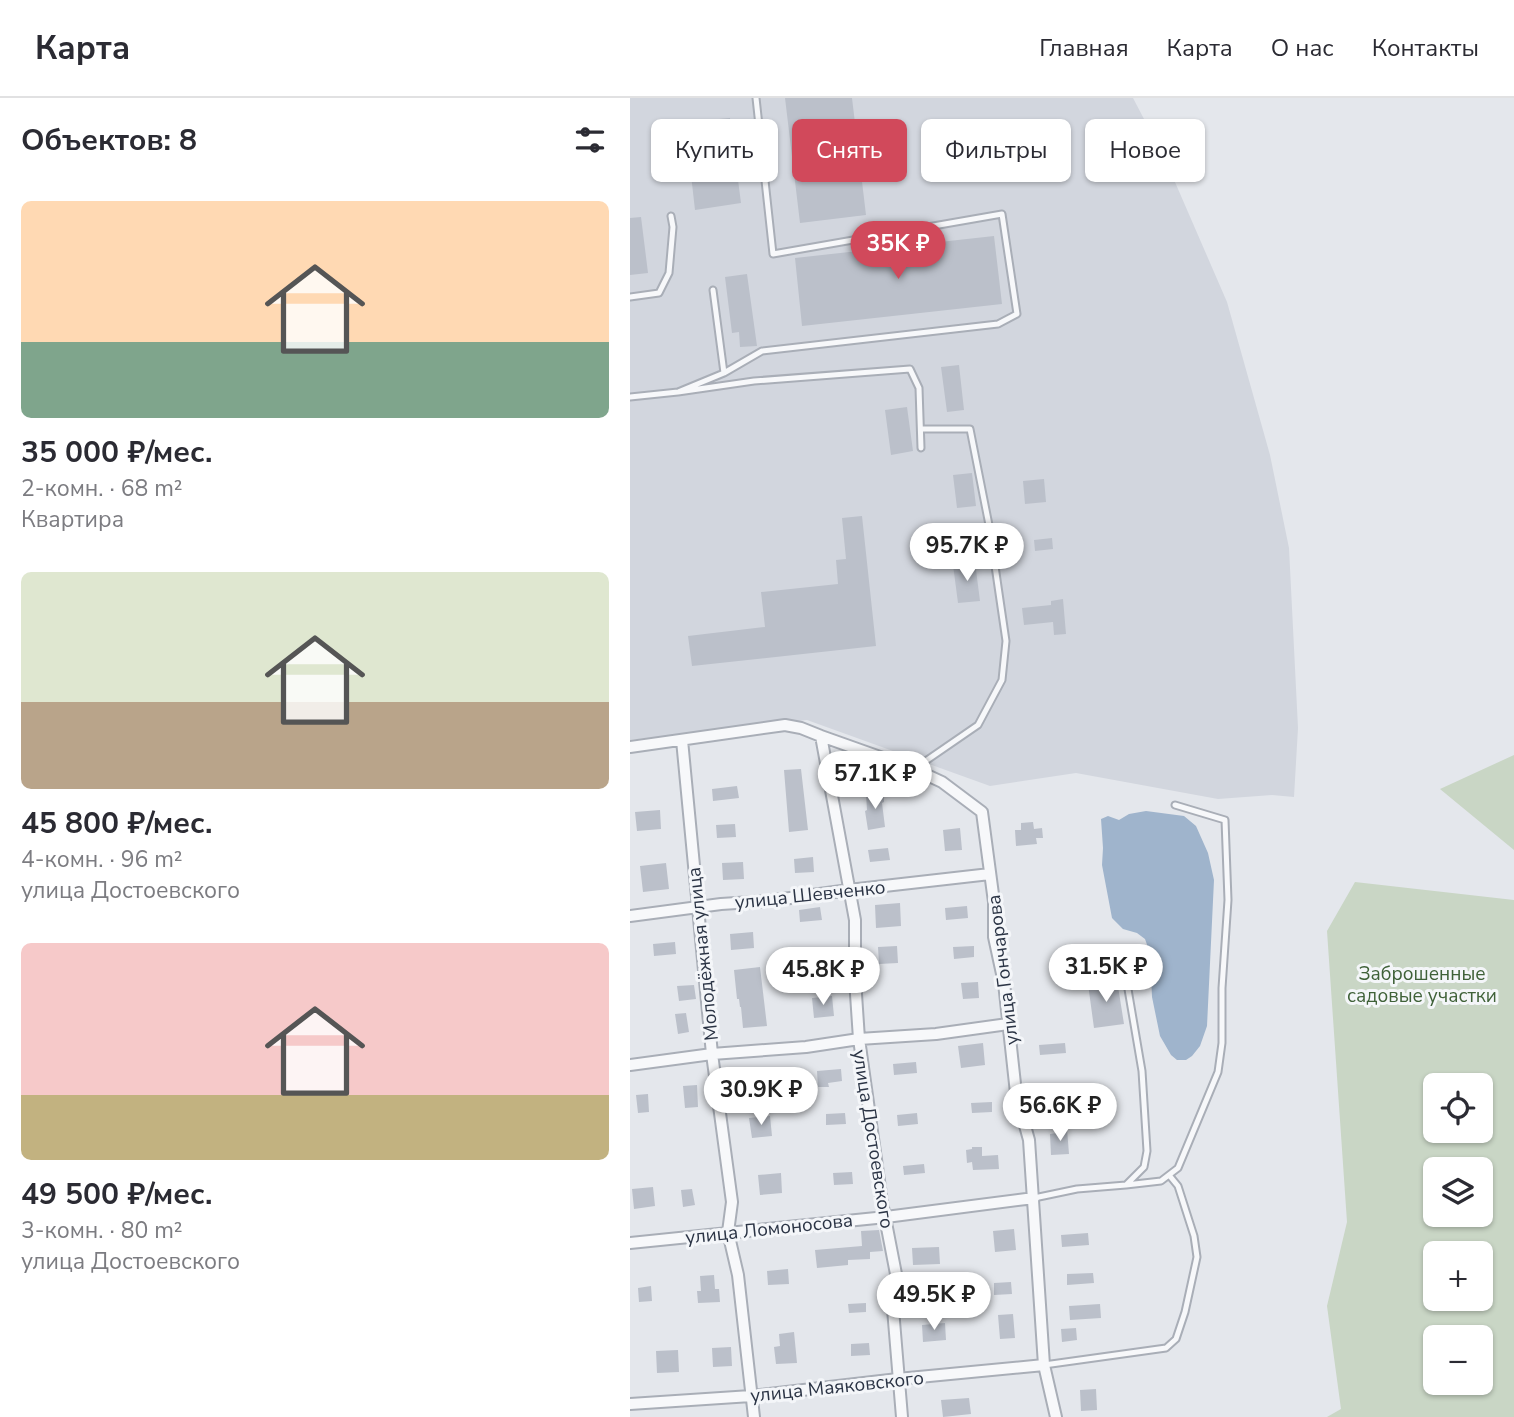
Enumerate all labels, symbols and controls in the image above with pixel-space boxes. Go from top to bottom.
text: Карта [35,26,130,71]
text: Главная [1039,32,1129,64]
text: Карта [1167,32,1233,64]
text: О нас [1271,32,1334,64]
text: Контакты [1372,32,1479,64]
chip: Купить [651,119,778,182]
chip: Снять [792,119,907,182]
chip: Фильтры [921,119,1071,182]
chip: Новое [1085,119,1205,182]
text: Объектов: 8 [21,120,197,161]
icon: filters [571,121,609,159]
pin: 35K ₽ [849,222,947,281]
text: 35K ₽ [867,228,929,259]
icon: home [252,246,378,372]
text: 35 000 ₽/мес. [21,432,212,473]
text: 2-комн. · 68 m² [21,473,183,504]
text: Квартира [21,504,124,535]
pin: 95.7K ₽ [902,524,1032,583]
text: 95.7K ₽ [926,530,1008,561]
icon: home [252,617,378,743]
pin: 57.1K ₽ [810,752,940,811]
text: 57.1K ₽ [834,758,916,789]
text: 45 800 ₽/мес. [21,803,212,844]
text: 4-комн. · 96 m² [21,844,183,875]
street label: Молодёжная улица [681,866,725,1042]
street label: улица Шевченко [734,874,887,916]
text: улица Достоевского [21,875,240,906]
street label: улица Гончарова [981,893,1025,1046]
pin: 31.5K ₽ [1041,944,1171,1004]
pin: 45.8K ₽ [758,948,888,1007]
text: 31.5K ₽ [1065,951,1147,982]
text: 45.8K ₽ [782,954,864,985]
park label: Заброшенные садовые участки [1347,961,1497,1009]
icon: home [252,988,378,1114]
street label: улица Достоевского [846,1048,900,1231]
pin: 30.9K ₽ [696,1068,826,1127]
map controls [1423,1073,1493,1395]
button: locate [1423,1073,1493,1143]
text: 30.9K ₽ [720,1074,802,1105]
pin: 56.6K ₽ [995,1084,1125,1143]
text: 56.6K ₽ [1019,1090,1101,1121]
button: layers [1423,1157,1493,1227]
text: 49 500 ₽/мес. [21,1174,212,1215]
street label: улица Ломоносова [684,1207,854,1251]
text: 3-комн. · 80 m² [21,1215,183,1246]
button: + [1423,1241,1493,1311]
text: улица Достоевского [21,1246,240,1277]
pin: 49.5K ₽ [869,1272,999,1332]
text: 49.5K ₽ [893,1279,975,1310]
button: − [1423,1325,1493,1395]
street label: улица Маяковского [749,1365,925,1409]

